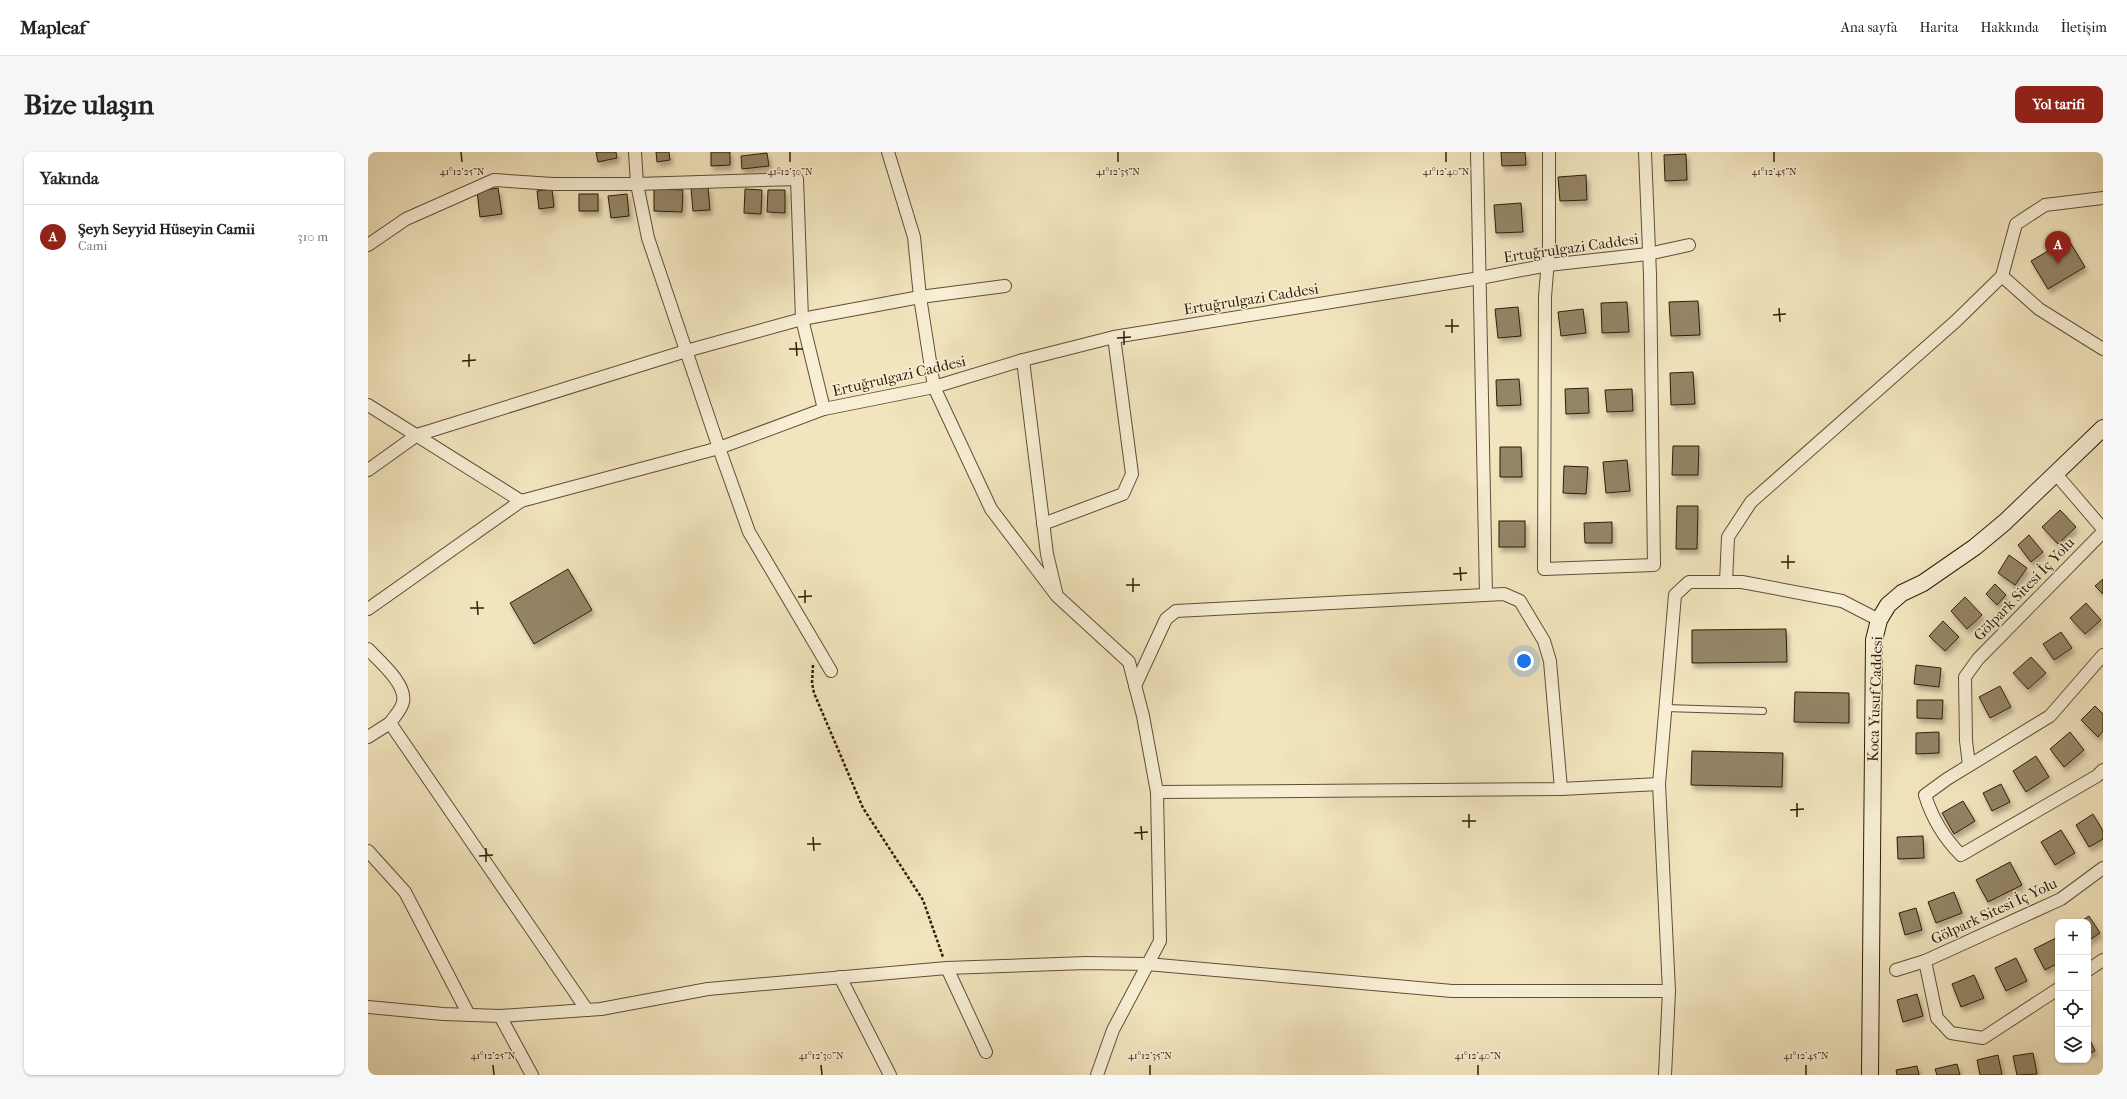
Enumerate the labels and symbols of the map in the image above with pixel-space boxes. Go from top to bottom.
text: 41°12'25"N [440,166,485,178]
text: 41°12'30"N [767,166,813,178]
text: 41°12'35"N [1096,166,1140,178]
text: 41°12'40"N [1423,166,1470,178]
text: 41°12'45"N [1751,166,1797,178]
street label: Ertuğrulgazi Caddesi [1502,230,1640,266]
pin: A [2045,231,2071,264]
street label: Ertuğrulgazi Caddesi [1182,279,1320,319]
street label: Ertuğrulgazi Caddesi [830,352,968,400]
street label: Gölpark Sitesi İç Yolu [1970,533,2078,645]
street label: Koca Yusuf Caddesi [1864,635,1886,762]
your location [1514,651,1534,671]
street label: Gölpark Sitesi İç Yolu [1928,874,2060,948]
text: 41°12'25"N [471,1050,516,1062]
text: 41°12'30"N [798,1050,844,1062]
text: 41°12'35"N [1128,1050,1172,1062]
text: 41°12'40"N [1455,1050,1502,1062]
text: 41°12'45"N [1783,1050,1829,1062]

